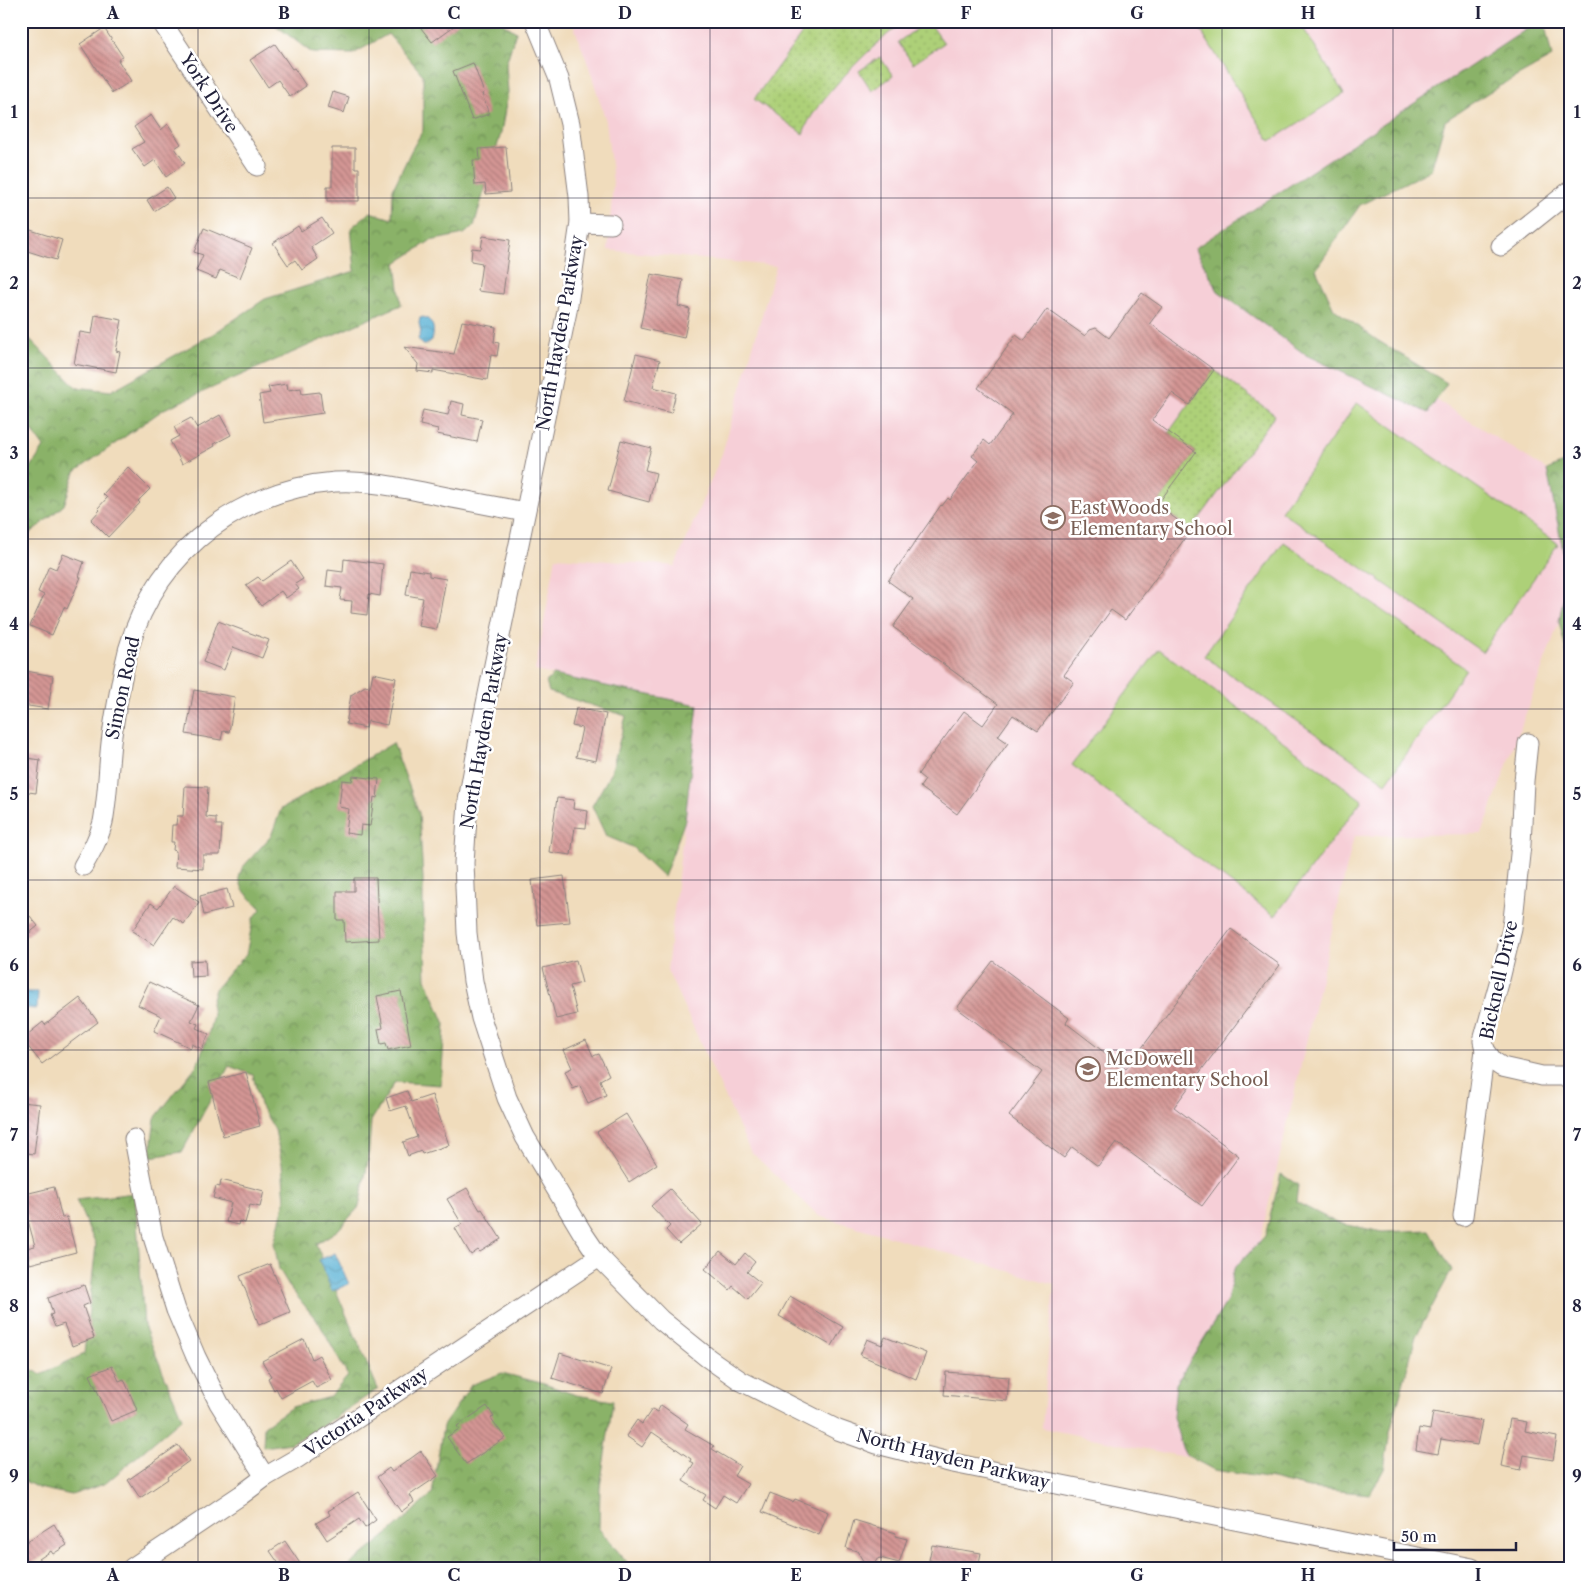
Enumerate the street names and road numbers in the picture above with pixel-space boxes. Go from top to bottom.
street label: York Drive [174,48,243,137]
street label: North Hayden Parkway [532,232,588,433]
street label: North Hayden Parkway [456,630,512,831]
street label: Simon Road [101,635,145,741]
street label: Bicknell Drive [1476,918,1522,1042]
street label: Victoria Parkway [299,1362,433,1462]
street label: North Hayden Parkway [854,1424,1053,1494]

